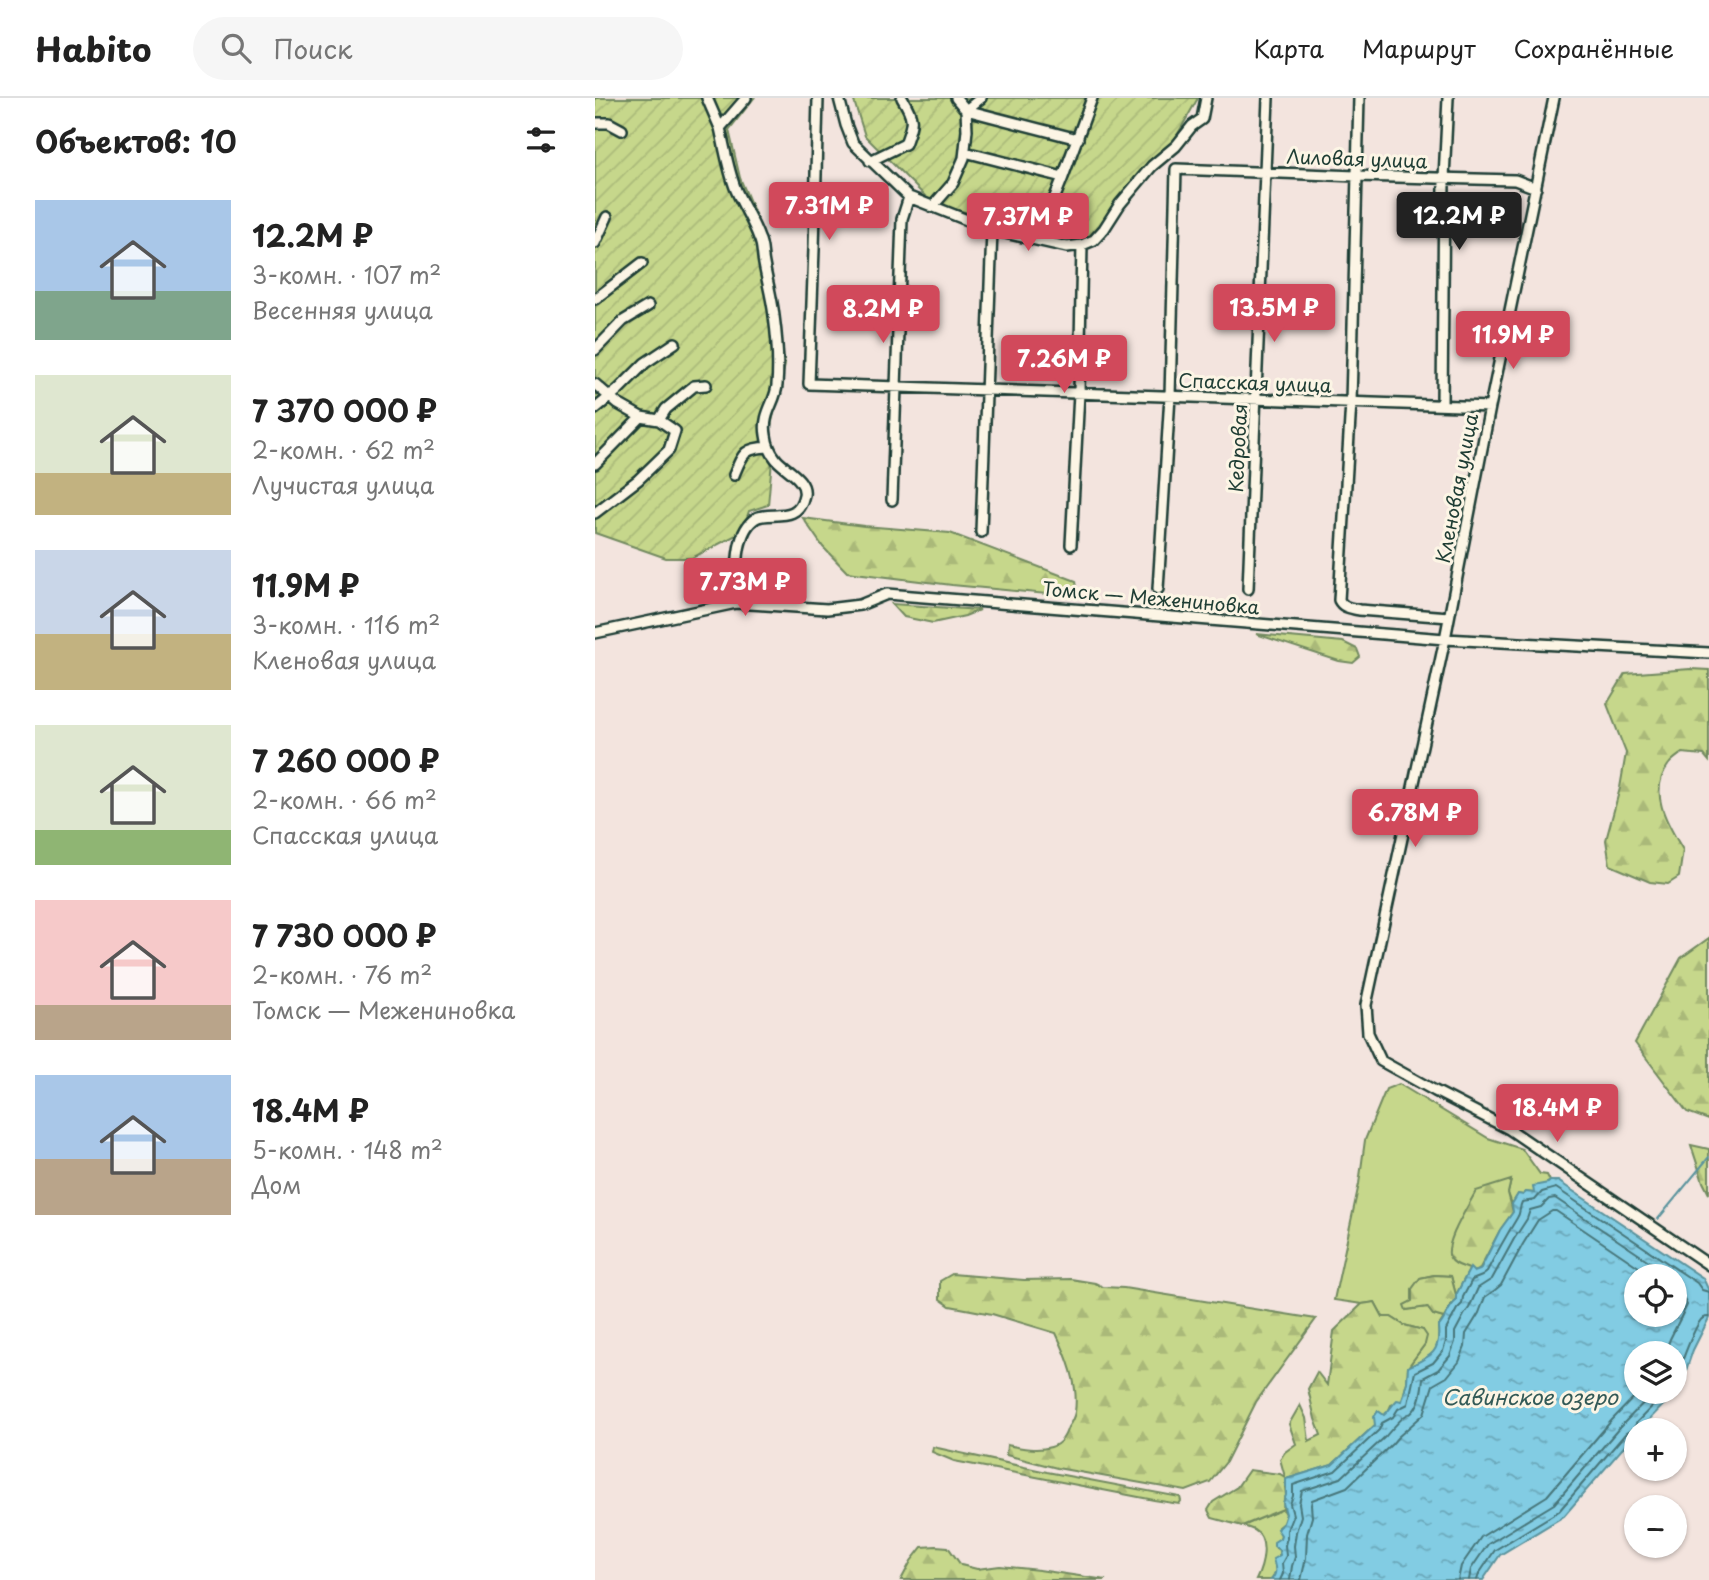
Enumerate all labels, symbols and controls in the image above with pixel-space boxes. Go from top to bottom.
search box [193,17,683,80]
text: Habito [35,23,151,73]
icon: search [217,29,255,67]
text: Поиск [273,29,352,68]
text: Карта [1253,30,1324,66]
text: Маршрут [1362,30,1476,66]
text: Сохранённые [1514,30,1674,66]
text: Объектов: 10 [35,118,237,163]
icon: filters [522,121,560,159]
street label: Лиловая улица [1286,142,1428,174]
pin: 7.31M ₽ [764,183,894,242]
text: 7.31M ₽ [785,187,873,222]
pin: 12.2M ₽ [1394,192,1524,252]
pin: 7.37M ₽ [963,194,1093,253]
text: 12.2M ₽ [1413,197,1505,232]
text: 7.37M ₽ [983,198,1073,233]
text: 12.2M ₽ [252,212,373,257]
icon: home [91,228,175,312]
text: 3-комн. · 107 m² [252,257,441,292]
pin: 13.5M ₽ [1209,285,1339,344]
pin: 8.2M ₽ [826,286,940,345]
text: 13.5M ₽ [1229,289,1319,324]
text: 8.2M ₽ [843,290,923,325]
text: Весенняя улица [252,292,433,327]
pin: 11.9M ₽ [1448,312,1578,371]
text: 11.9M ₽ [1472,316,1554,351]
pin: 7.26M ₽ [999,336,1129,395]
text: 7.26M ₽ [1017,340,1111,375]
street label: Спасская улица [1178,365,1332,399]
text: 7 370 000 ₽ [252,387,437,432]
icon: home [91,403,175,487]
street label: Кедровая [1221,403,1253,493]
street label: Кленовая улица [1428,411,1484,565]
text: 2-комн. · 62 m² [252,432,435,467]
text: Лучистая улица [252,467,434,502]
pin: 7.73M ₽ [680,559,810,618]
text: 11.9M ₽ [252,562,359,607]
text: 7.73M ₽ [700,563,790,598]
street label: Томск — Межениновка [1041,574,1261,620]
icon: home [91,578,175,662]
text: 3-комн. · 116 m² [252,607,440,642]
text: Кленовая улица [252,642,436,677]
text: 7 260 000 ₽ [252,737,439,782]
icon: home [91,753,175,837]
text: 2-комн. · 66 m² [252,782,437,817]
pin: 6.78M ₽ [1350,790,1480,849]
text: 6.78M ₽ [1368,794,1462,829]
text: Спасская улица [252,817,438,852]
text: 7 730 000 ₽ [252,912,436,957]
icon: home [91,928,175,1012]
text: 2-комн. · 76 m² [252,957,432,992]
text: Томск — Межениновка [252,992,515,1027]
pin: 18.4M ₽ [1492,1084,1622,1144]
text: 18.4M ₽ [252,1087,369,1132]
text: 18.4M ₽ [1512,1089,1602,1124]
icon: home [91,1103,175,1187]
text: 5-комн. · 148 m² [252,1132,443,1167]
text: Дом [252,1167,301,1202]
map controls [1624,1264,1687,1558]
button: locate [1624,1264,1687,1327]
button: layers [1624,1341,1687,1404]
water label: Савинское озеро [1442,1380,1619,1412]
button: + [1624,1418,1687,1481]
button: − [1624,1495,1687,1558]

